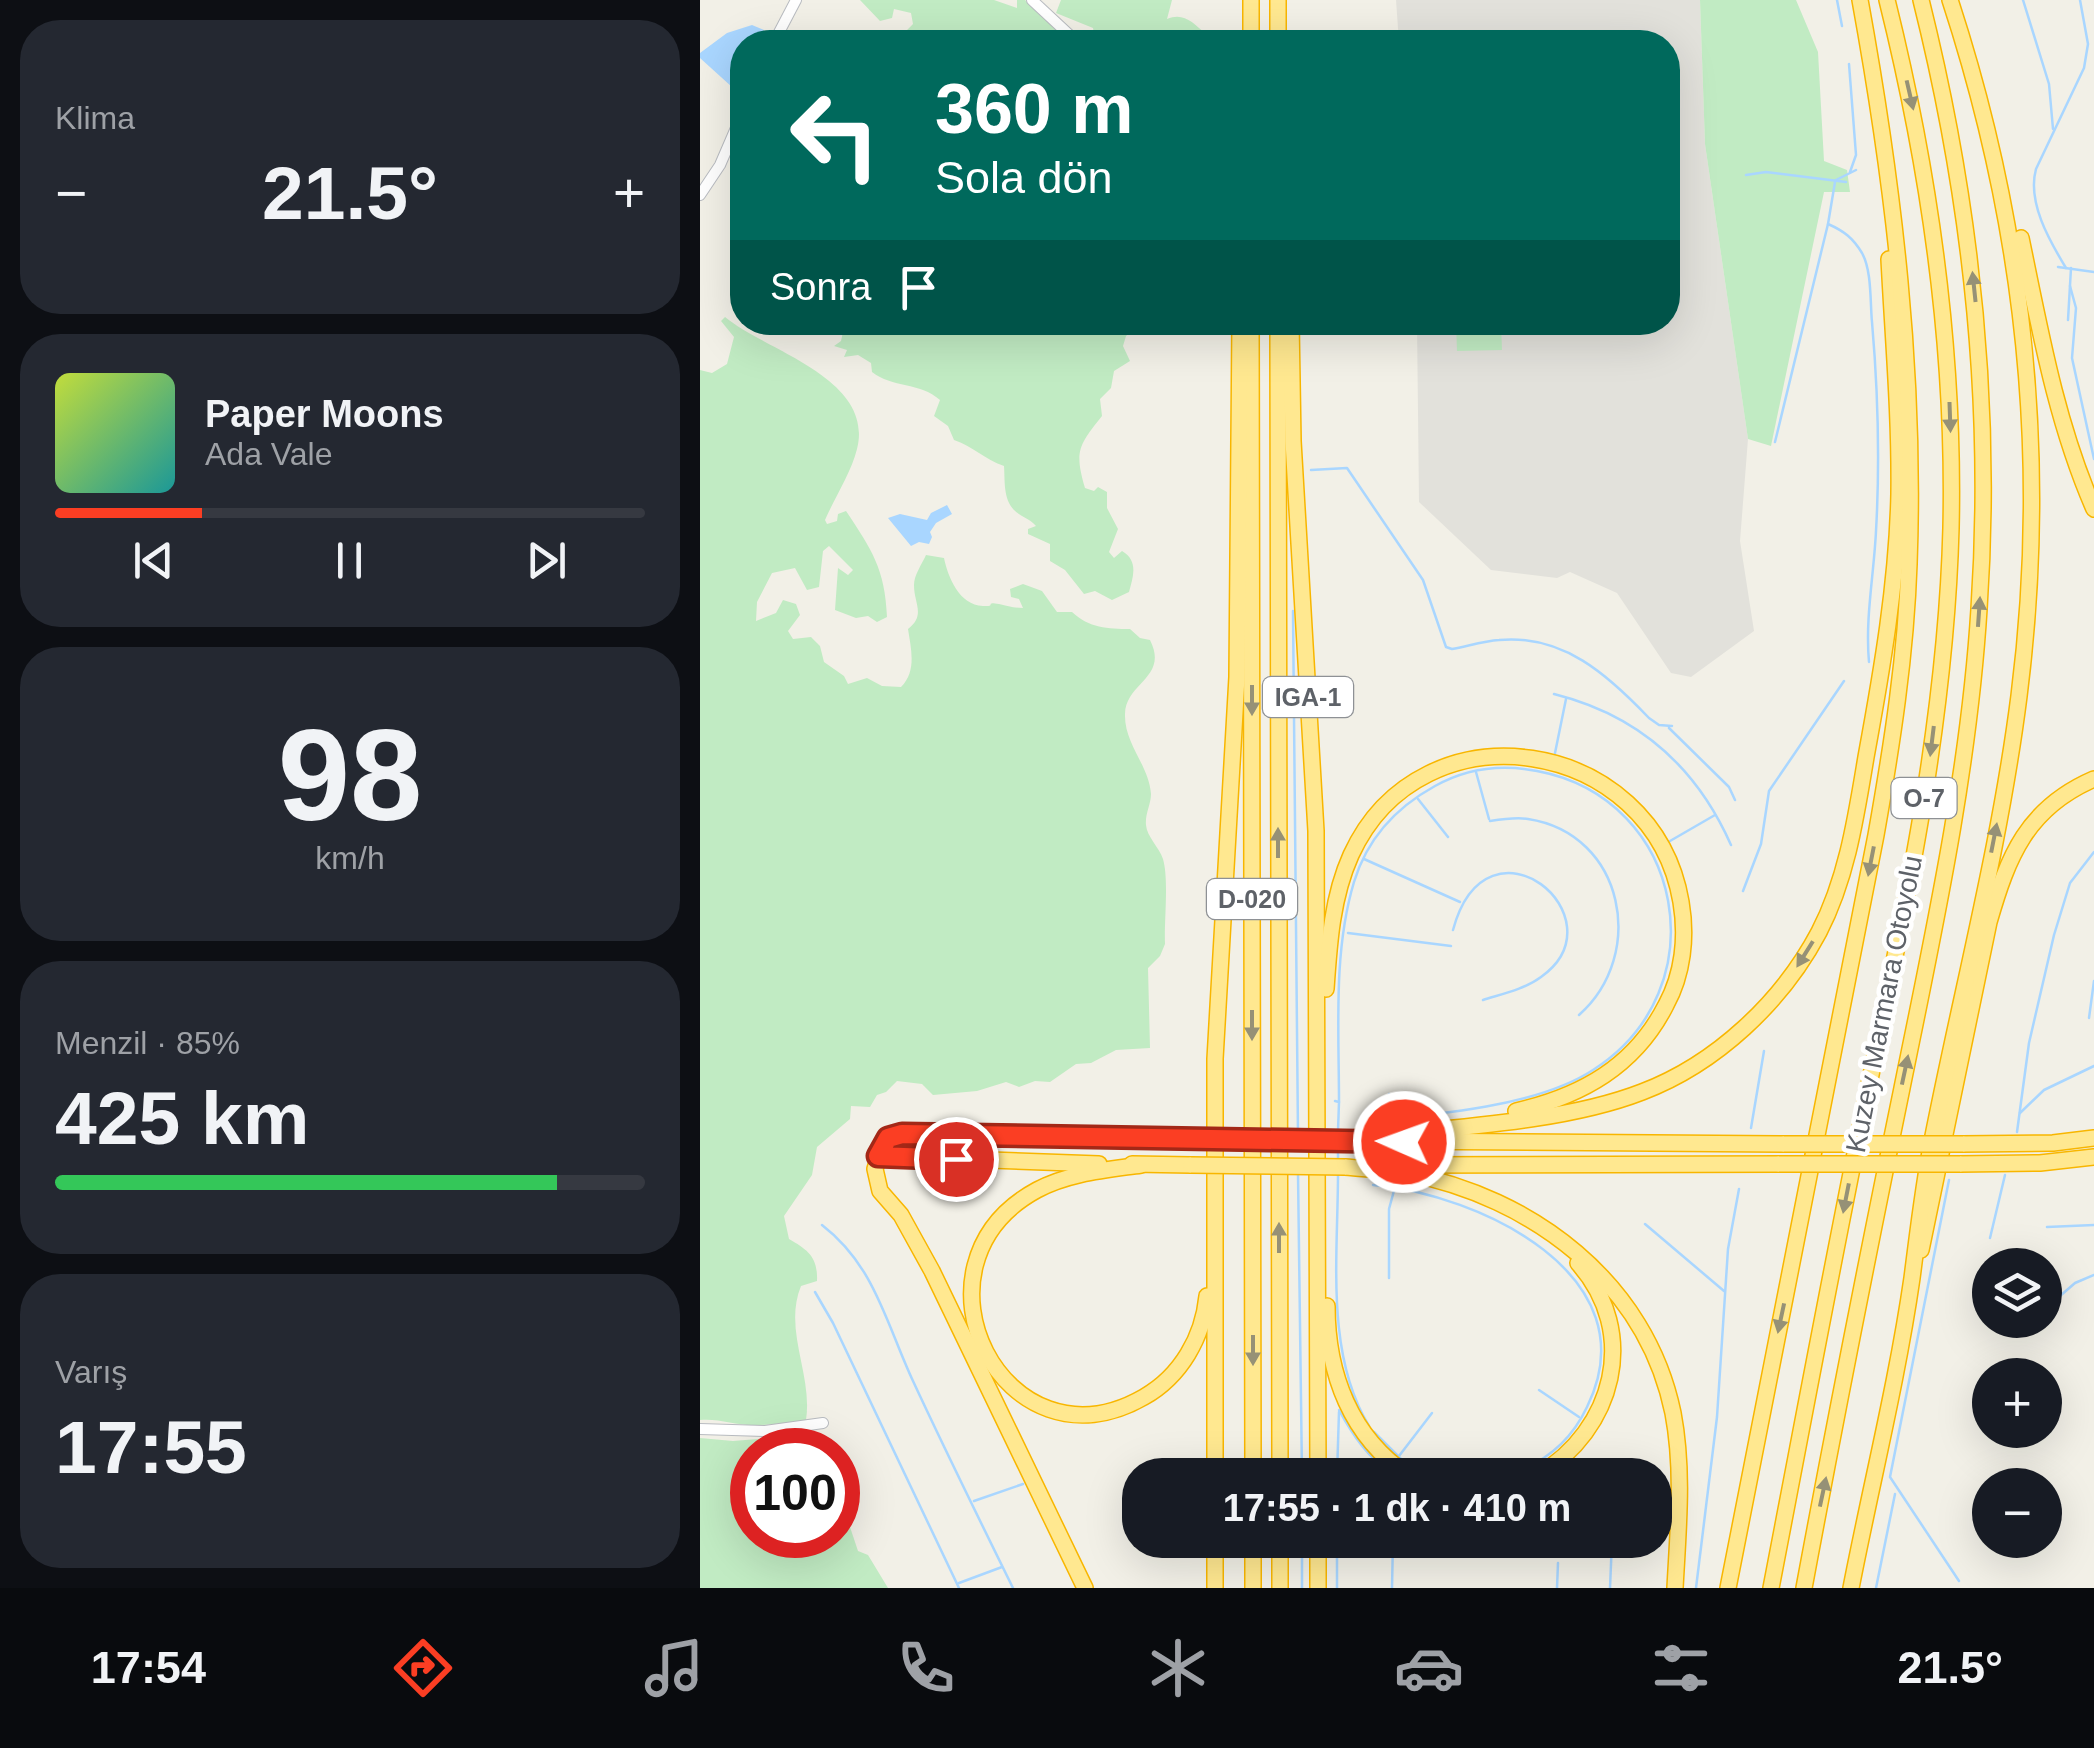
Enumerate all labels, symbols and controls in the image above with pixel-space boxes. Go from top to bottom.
icon: left [770,70,900,200]
text: 360 m [935,70,1133,148]
one-way arrow [1903,80,1918,111]
text: Klima [55,100,135,136]
text: 21.5° [262,151,438,235]
text: Sola dön [935,152,1113,203]
text: − [55,162,87,224]
text: + [613,162,645,224]
icon: arrive [891,260,946,315]
text: Sonra [770,266,871,308]
one-way arrow [1965,271,1981,303]
text: Paper Moons [205,393,444,435]
one-way arrow [1942,402,1958,434]
text: Ada Vale [205,436,333,472]
icon: previous [126,533,181,588]
icon: pause [322,533,377,588]
icon: next [519,533,574,588]
one-way arrow [1971,595,1987,627]
road number: IGA-1 [1263,677,1353,717]
one-way arrow [1244,684,1260,716]
text: 98 [278,702,422,848]
one-way arrow [1924,726,1940,757]
road number: O-7 [1892,778,1956,818]
one-way arrow [1987,823,2003,854]
one-way arrow [1270,826,1286,858]
text: km/h [315,840,385,876]
one-way arrow [1863,846,1879,877]
street label: Kuzey Marmara Otoyolu [1840,853,1928,1155]
road number: D-020 [1207,879,1297,919]
one-way arrow [1797,940,1814,968]
one-way arrow [1244,1009,1260,1041]
text: Menzil · 85% [55,1025,240,1061]
one-way arrow [1898,1054,1914,1085]
text: 425 km [55,1076,309,1160]
position arrow [1352,1090,1456,1194]
pin [914,1117,999,1202]
icon: arrive [929,1132,984,1187]
one-way arrow [1837,1183,1853,1214]
one-way arrow [1271,1221,1287,1253]
map controls [1972,1248,2062,1558]
button: layers [1972,1248,2062,1338]
one-way arrow [1773,1302,1789,1333]
one-way arrow [1245,1334,1261,1366]
text: Varış [55,1354,127,1390]
button: + [1972,1358,2062,1448]
text: 17:55 [55,1405,247,1489]
speed limit sign: 100 [730,1428,860,1558]
button: − [1972,1468,2062,1558]
one-way arrow [1815,1476,1831,1507]
text: 17:55 · 1 dk · 410 m [1223,1487,1571,1529]
icon: directions [388,1633,458,1703]
icon: music [639,1633,709,1703]
icon: phone [891,1633,961,1703]
icon: climate [1143,1633,1213,1703]
icon: car [1394,1633,1464,1703]
icon: filters [1646,1633,1716,1703]
text: 17:54 [91,1642,206,1693]
text: 21.5° [1898,1642,2003,1693]

